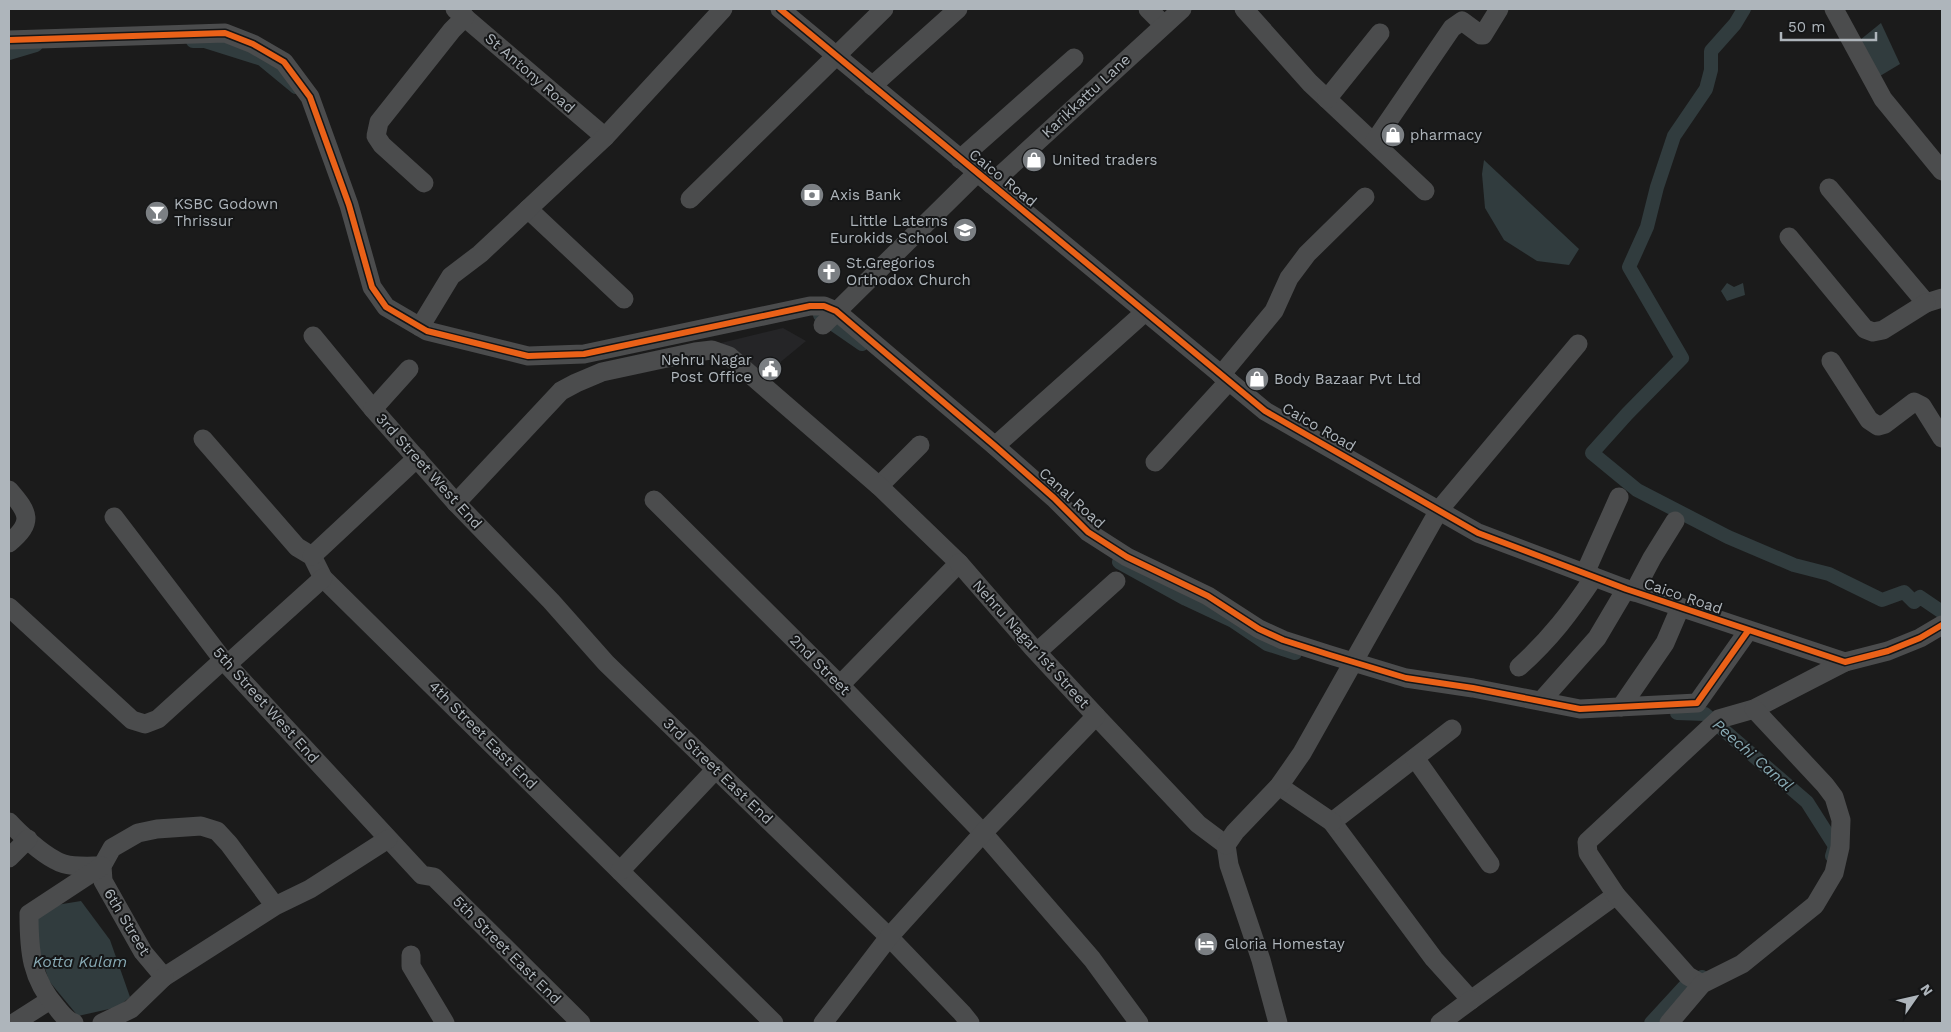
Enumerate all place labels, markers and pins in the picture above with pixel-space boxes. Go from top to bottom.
shop icon: pharmacy [1380,122,1406,148]
place label: pharmacy [1410,126,1482,144]
shop icon: United traders [1021,147,1047,173]
place label: United traders [1052,151,1158,169]
bank icon: Axis Bank [799,182,825,208]
place label: Axis Bank [830,186,901,204]
place label: KSBC Godown Thrissur [174,195,278,230]
bar icon: KSBC Godown Thrissur [144,200,170,226]
place label: Little Laterns Eurokids School [830,212,948,247]
school or university icon: Little Laterns Eurokids School [952,217,978,243]
place label: St.Gregorios Orthodox Church [846,254,971,289]
church icon: St.Gregorios Orthodox Church [816,259,842,285]
place label: Nehru Nagar Post Office [661,351,752,386]
public building icon: Nehru Nagar Post Office [757,356,783,382]
shop icon: Body Bazaar Pvt Ltd [1244,366,1270,392]
place label: Body Bazaar Pvt Ltd [1274,370,1421,388]
hotel icon: Gloria Homestay [1193,931,1219,957]
place label: Gloria Homestay [1224,935,1345,953]

